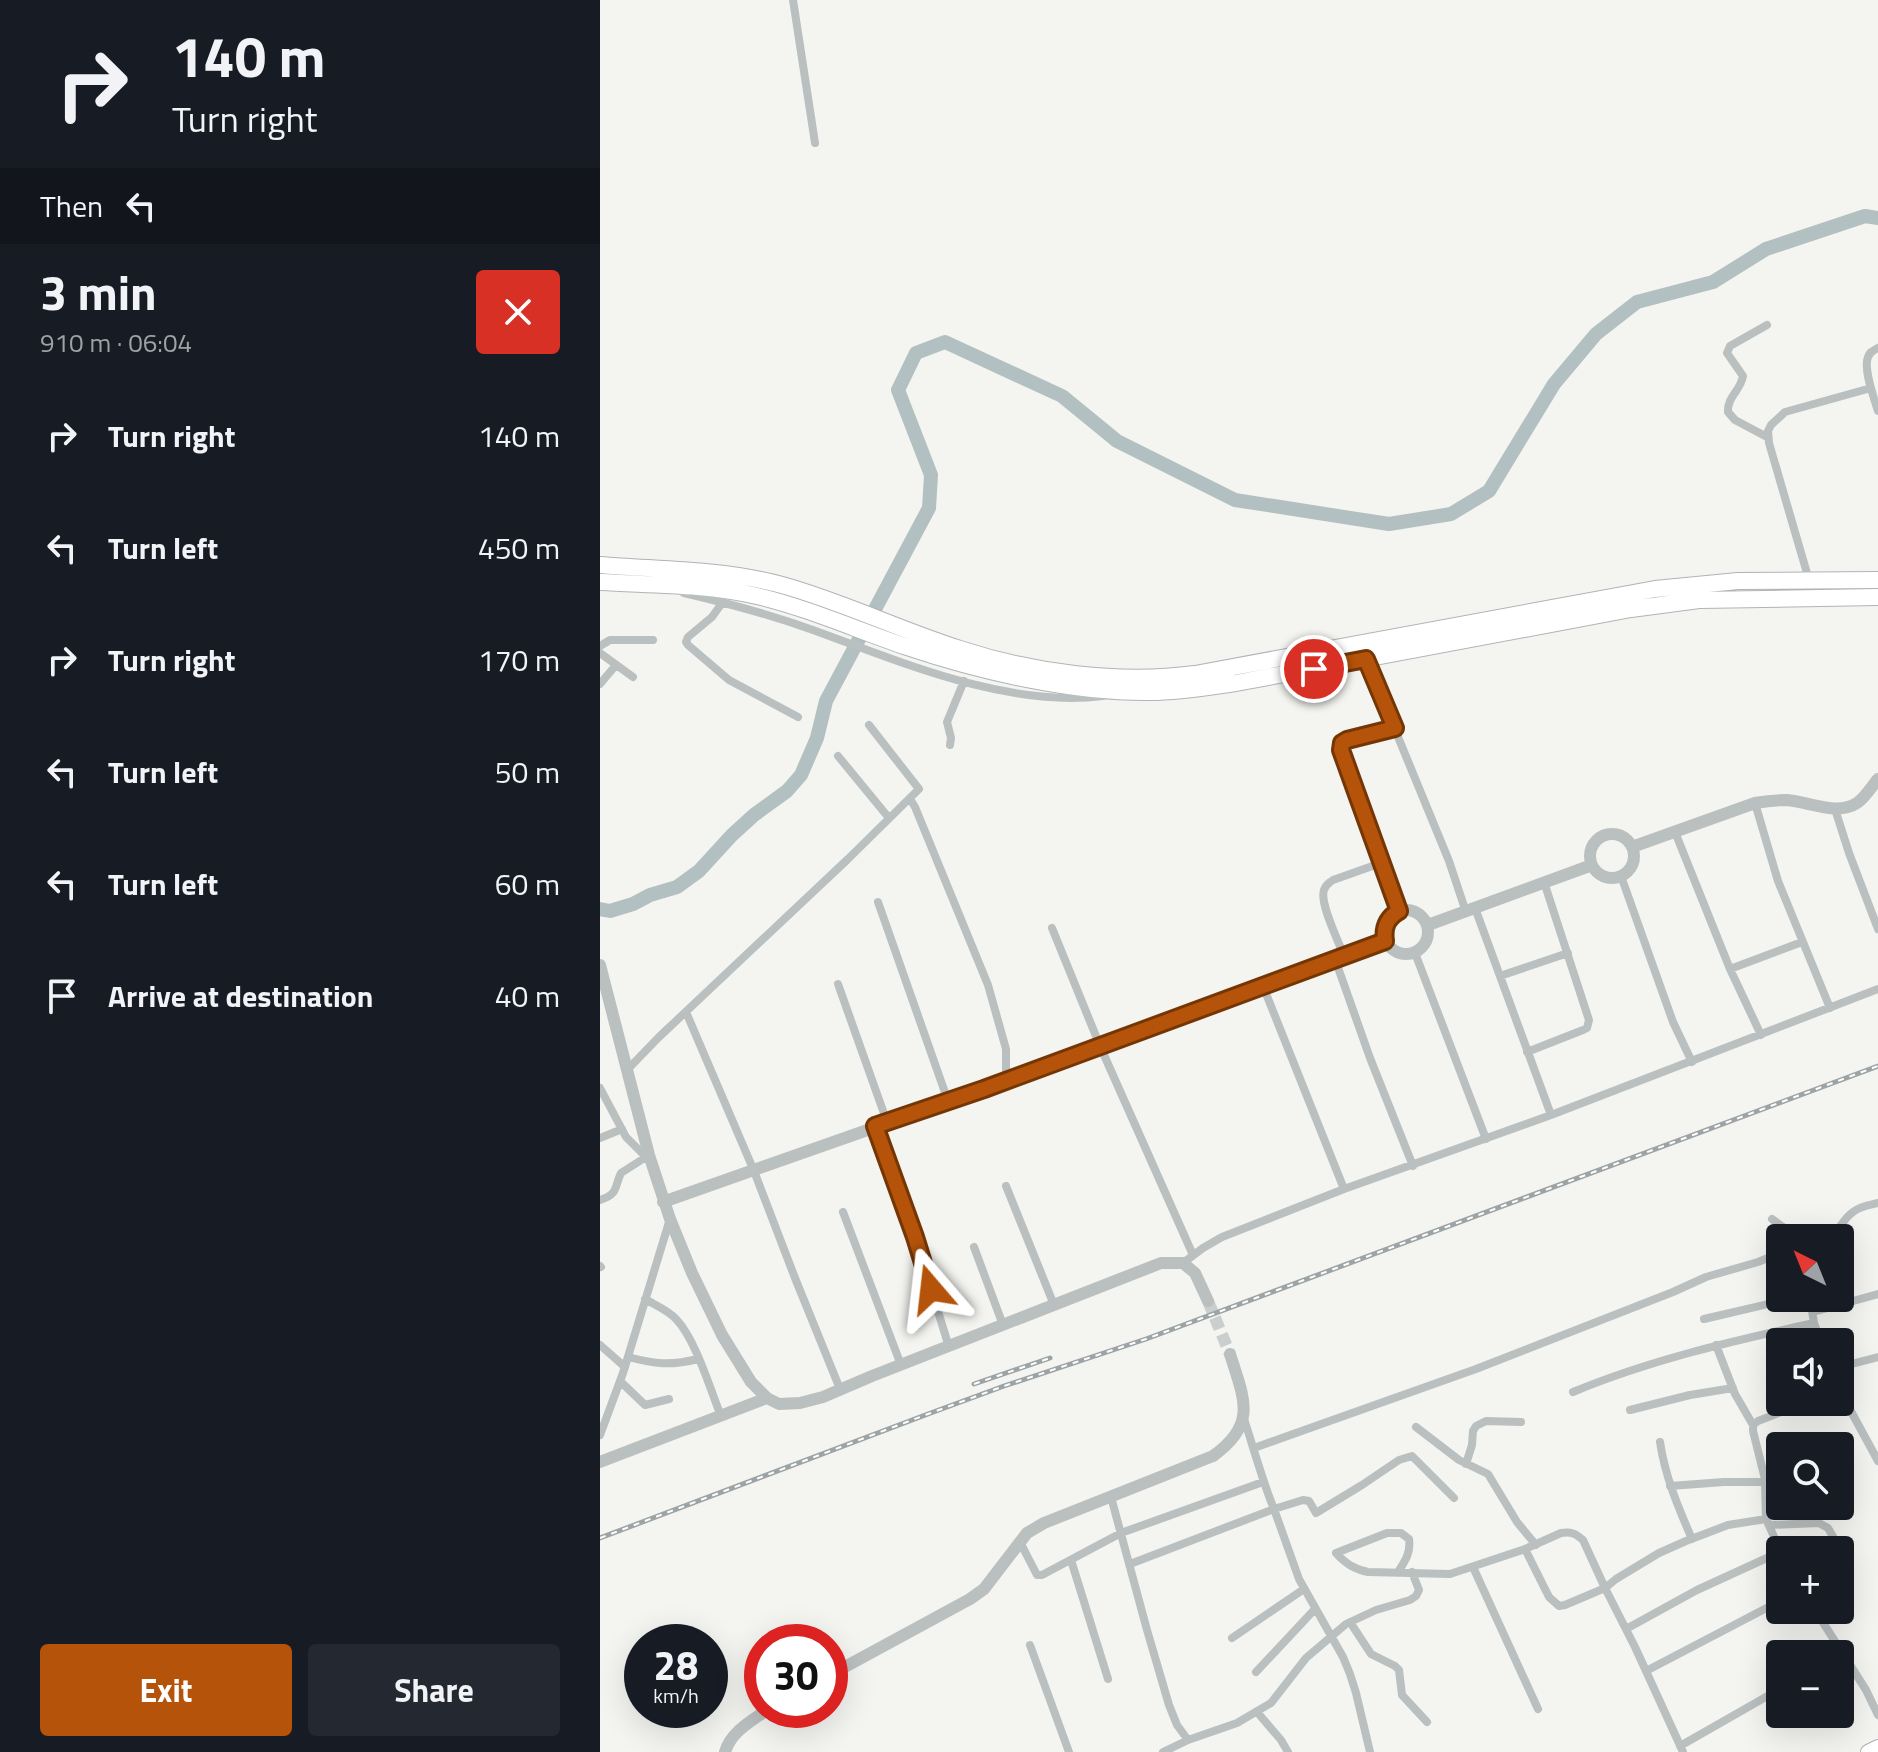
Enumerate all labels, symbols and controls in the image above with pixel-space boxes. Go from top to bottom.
text: 140 m [172,14,325,99]
icon: right [40,32,144,136]
text: Turn right [172,91,317,146]
text: Then [40,183,103,229]
icon: left [119,184,163,228]
text: 3 min [40,256,157,329]
button: close [476,270,560,354]
text: 910 m · 06:04 [40,323,192,362]
text: Turn right [108,413,236,459]
text: 140 m [478,413,560,459]
icon: right [40,414,84,458]
text: Turn left [108,525,218,571]
text: 450 m [478,525,560,571]
icon: left [40,526,84,570]
pin [1280,635,1348,703]
text: Turn right [108,637,236,683]
text: 170 m [478,637,560,683]
icon: right [40,638,84,682]
icon: arrive [1292,647,1336,691]
text: Turn left [108,749,218,795]
text: 50 m [495,749,560,795]
icon: left [40,750,84,794]
text: Turn left [108,861,218,907]
text: 60 m [495,861,560,907]
icon: left [40,862,84,906]
text: Arrive at destination [108,973,373,1019]
text: 40 m [495,973,560,1019]
icon: arrive [40,974,84,1018]
north arrow [1766,1224,1854,1312]
map controls [1766,1224,1854,1728]
position arrow [889,1247,973,1331]
button: sound [1766,1328,1854,1416]
button: search [1766,1432,1854,1520]
button: + [1766,1536,1854,1624]
speed limit sign: 30 [744,1624,848,1728]
text: 28 [654,1635,698,1696]
button: − [1766,1640,1854,1728]
button: Exit [40,1644,292,1736]
button: Share [308,1644,560,1736]
text: km/h [653,1680,699,1711]

